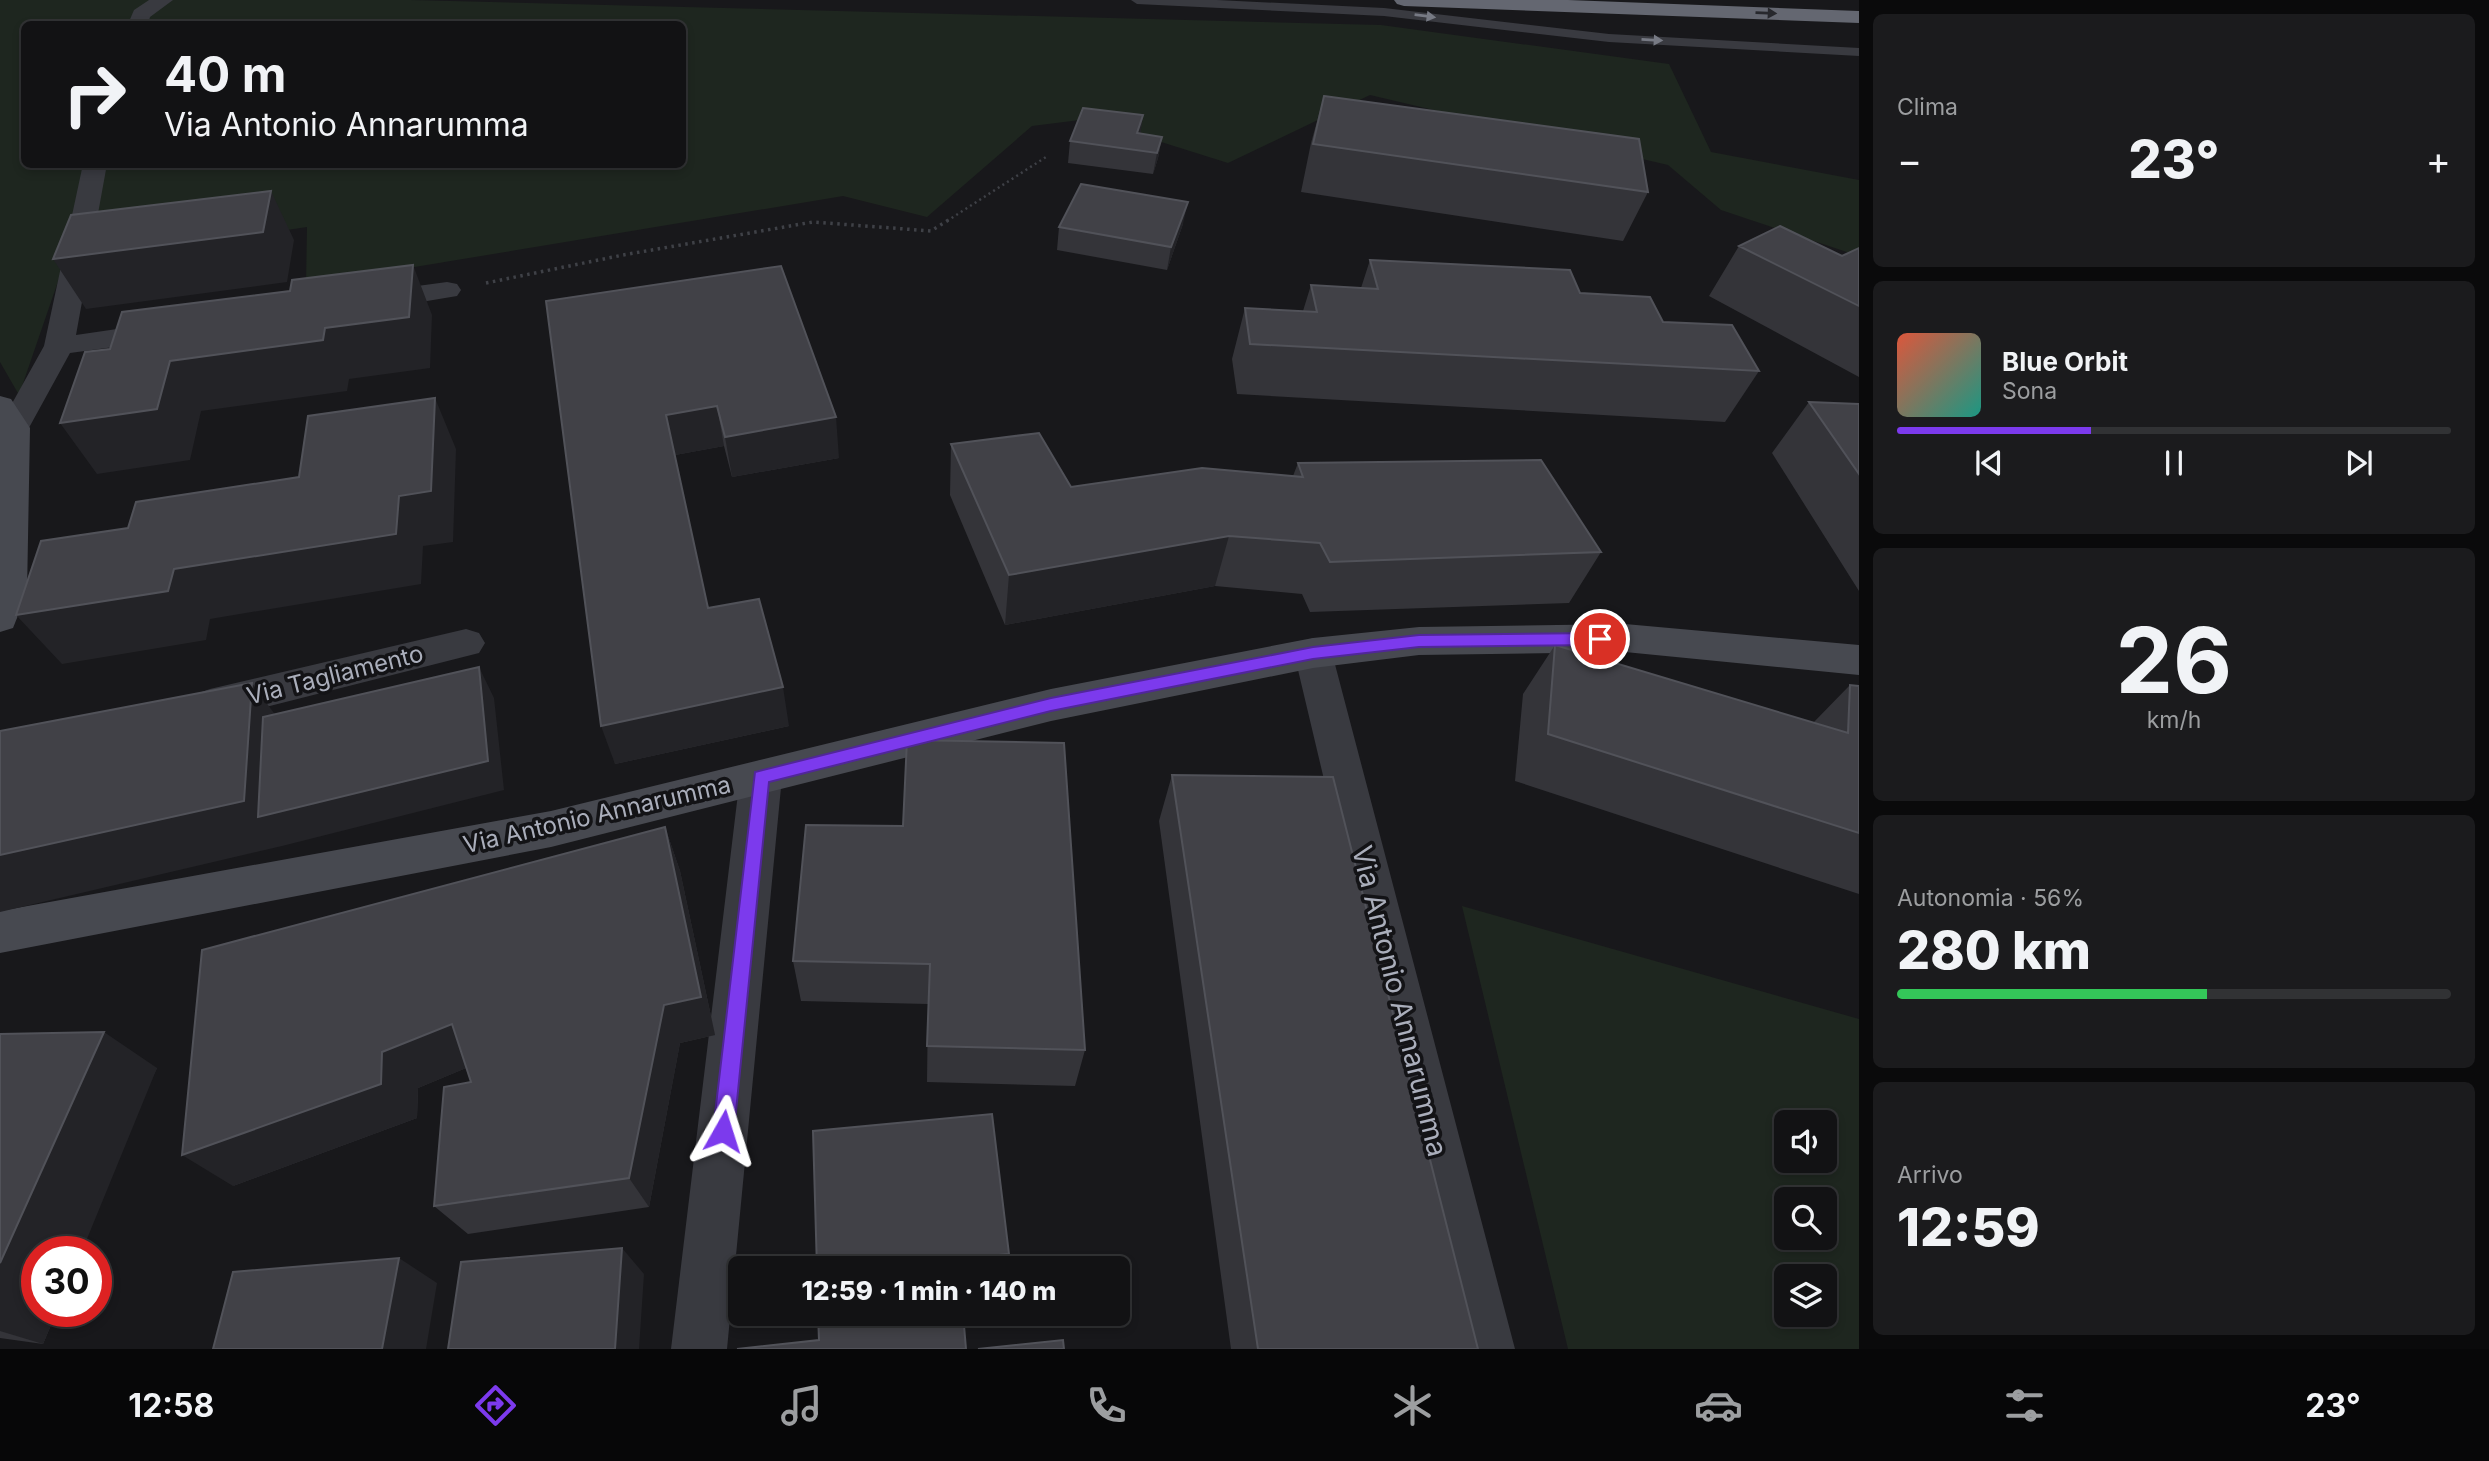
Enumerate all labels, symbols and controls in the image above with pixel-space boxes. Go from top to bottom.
one-way arrow [1755,8,1777,19]
one-way arrow [1415,11,1437,22]
one-way arrow [1641,35,1663,46]
text: 40 m [164,45,287,104]
icon: right [49,49,140,140]
text: Clima [1897,93,1958,121]
text: Via Antonio Annarumma [164,105,529,144]
text: 23° [2128,128,2220,191]
text: − [1897,137,1922,183]
text: + [2426,137,2451,183]
text: Blue Orbit [2002,346,2128,377]
text: Sona [2002,377,2057,405]
icon: previous [1970,444,2008,482]
icon: pause [2155,444,2193,482]
icon: next [2340,444,2378,482]
text: 26 [2116,605,2232,715]
pin [1570,609,1630,669]
icon: arrive [1581,620,1619,658]
street label: Via Tagliamento [244,639,426,710]
text: km/h [2147,706,2201,734]
street label: Via Antonio Annarumma [460,770,733,859]
street label: Via Antonio Annarumma [1345,842,1455,1160]
text: Autonomia · 56% [1897,884,2084,912]
text: 280 km [1897,919,2091,982]
position arrow [686,1094,760,1168]
map controls [1774,1110,1837,1327]
button: sound [1774,1110,1837,1173]
text: Arrivo [1897,1161,1963,1189]
button: search [1774,1187,1837,1250]
text: 12:59 [1897,1196,2040,1259]
speed limit sign: 30 [21,1236,112,1327]
button: layers [1774,1264,1837,1327]
text: 12:59 · 1 min · 140 m [802,1275,1056,1306]
icon: directions [471,1381,520,1430]
icon: music [777,1381,826,1430]
icon: phone [1082,1381,1131,1430]
icon: climate [1388,1381,1437,1430]
icon: car [1694,1381,1743,1430]
icon: filters [2000,1381,2049,1430]
text: 12:58 [128,1386,214,1425]
text: 23° [2305,1386,2361,1425]

